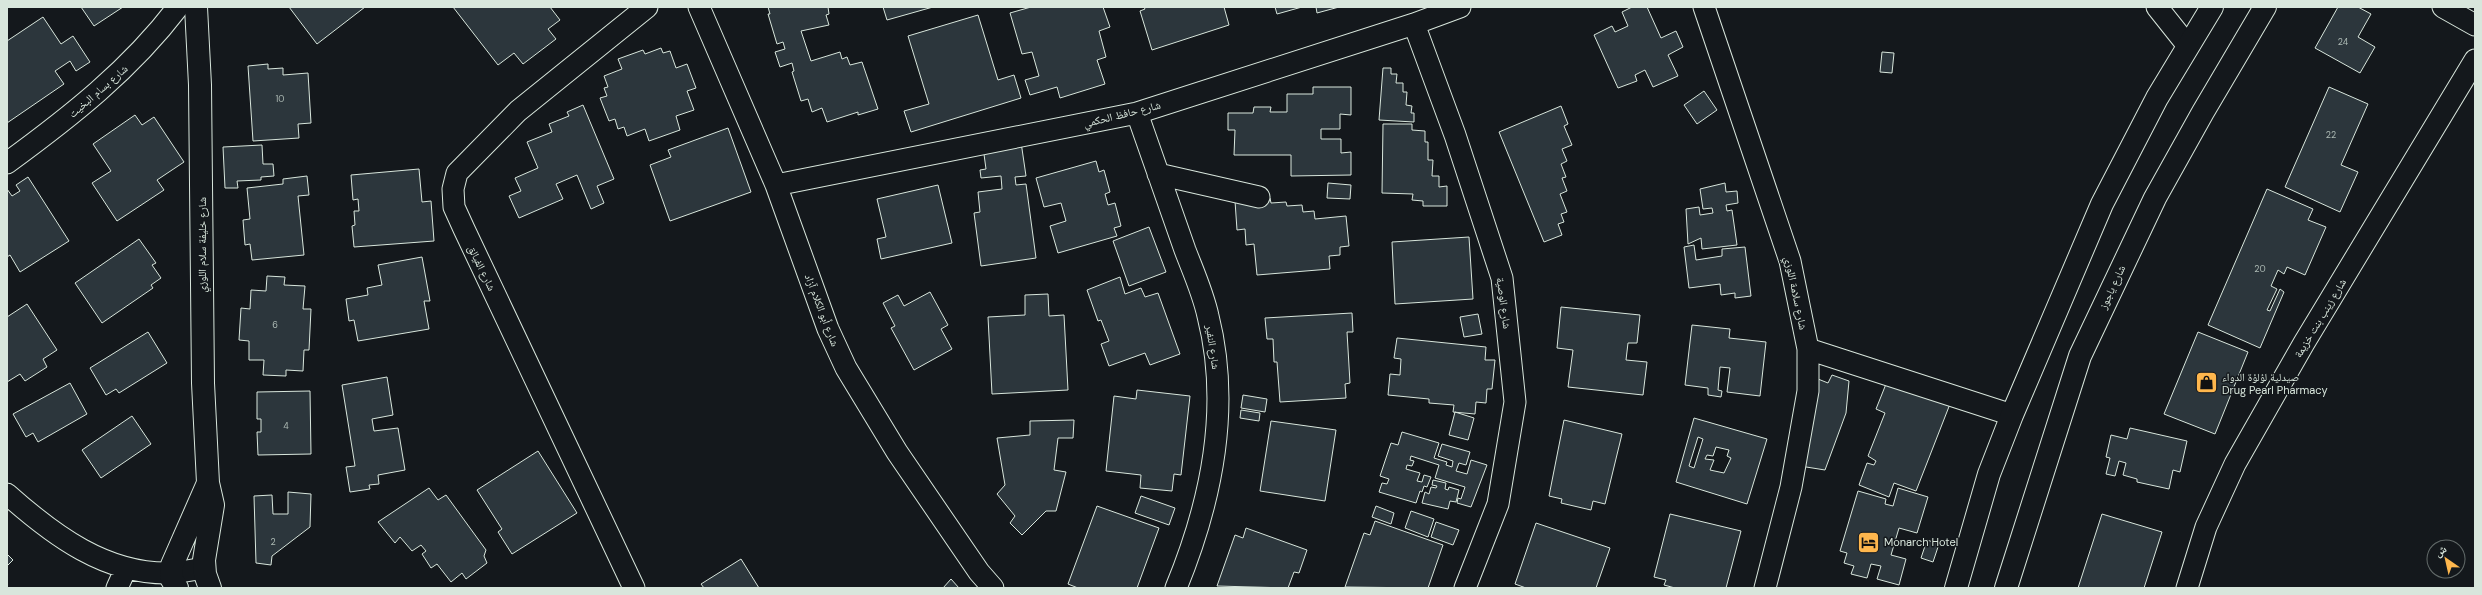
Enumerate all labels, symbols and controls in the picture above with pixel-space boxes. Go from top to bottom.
house number: 24 [2338,36,2349,48]
street label: شارع بسام البخيت [66,62,130,120]
house number: 10 [276,93,284,105]
street label: شارع حافظ الحكمي [1082,98,1163,132]
house number: 22 [2326,129,2336,141]
street label: شارع خليفة سلام اللوزي [195,197,211,293]
street label: شارع الفيالق [465,243,499,293]
street label: شارع سلامة اللوزي [1780,255,1811,331]
street label: شارع ياجوز [2095,263,2128,312]
house number: 20 [2254,263,2266,275]
street label: شارع أبو الكلام آزاد [802,272,842,348]
street label: شارع زينب بنت خزيمة [2291,276,2349,360]
street label: شارع الوصية [1493,277,1515,329]
house number: 6 [272,319,278,331]
street label: شارع النفير [1203,323,1223,370]
shop icon: صيدلية لؤلؤة الدواء Drug Pearl Pharmacy [2193,370,2219,396]
place label: صيدلية لؤلؤة الدواء Drug Pearl Pharmacy [2222,370,2328,397]
house number: 4 [283,420,289,432]
hotel icon: Monarch Hotel [1856,529,1882,555]
place label: Monarch Hotel [1884,535,1958,549]
house number: 2 [270,536,276,548]
north arrow [2426,539,2466,579]
text: ش [2432,541,2450,561]

